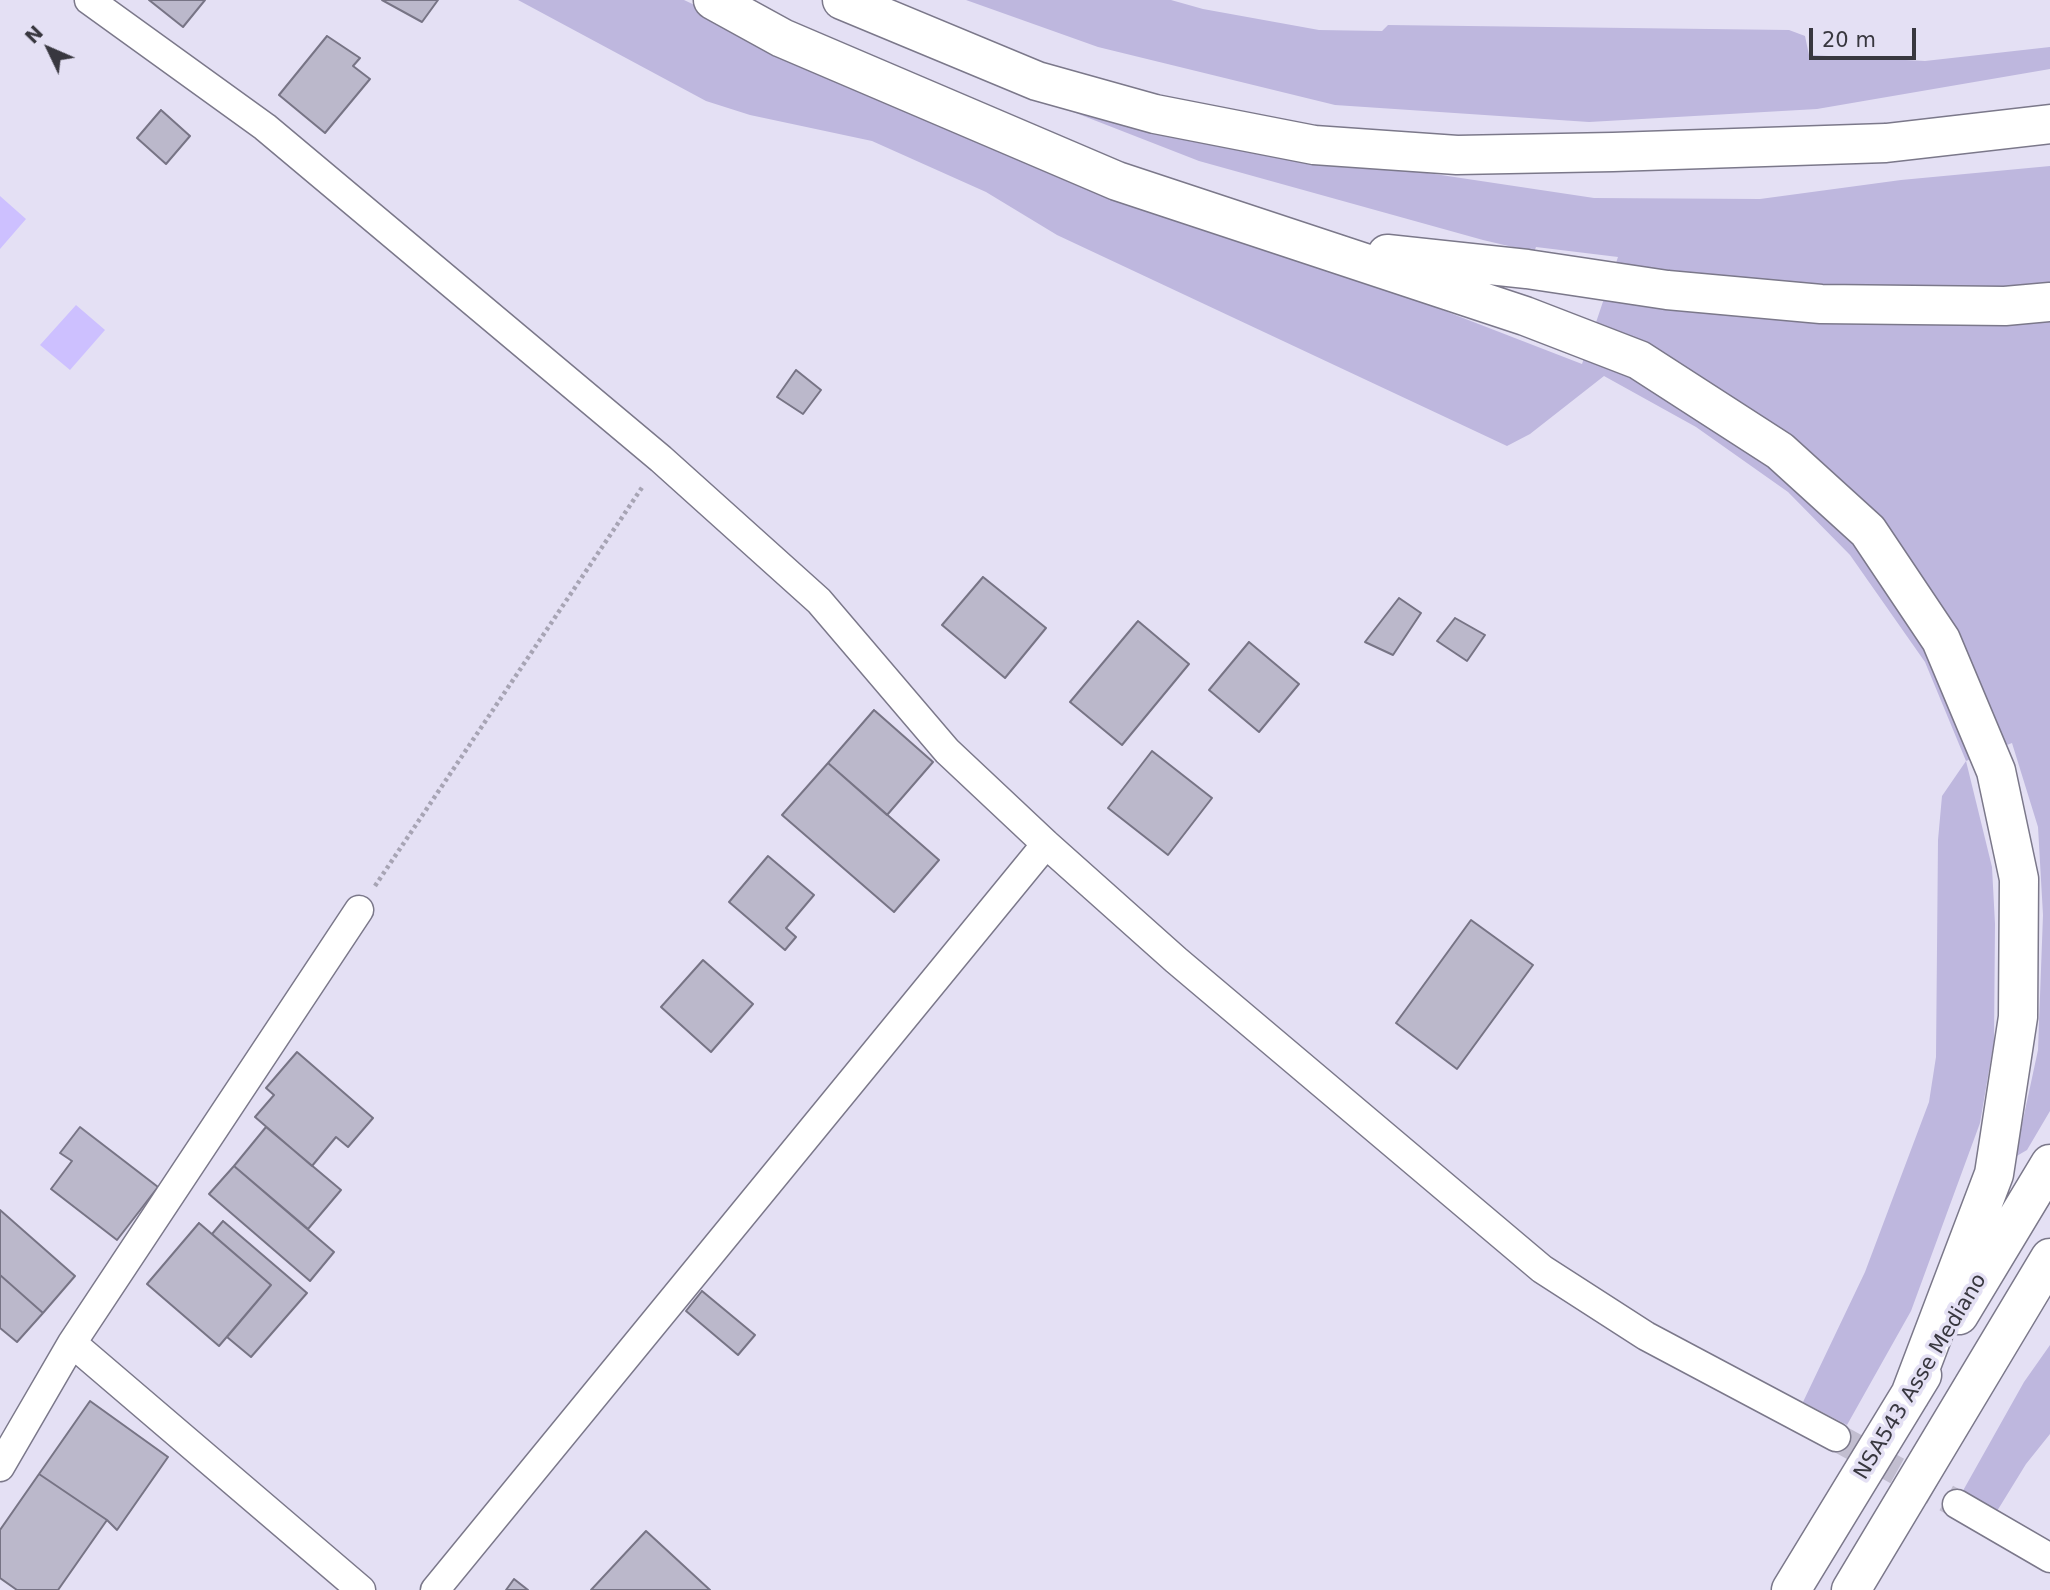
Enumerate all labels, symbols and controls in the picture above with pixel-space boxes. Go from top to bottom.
north arrow [14,14,84,84]
scale bar [1812,14,1919,58]
text: N [20,21,47,48]
text: 20 m [1822,28,1876,52]
street label: NSA543 Asse Mediano [1850,1270,1992,1484]

